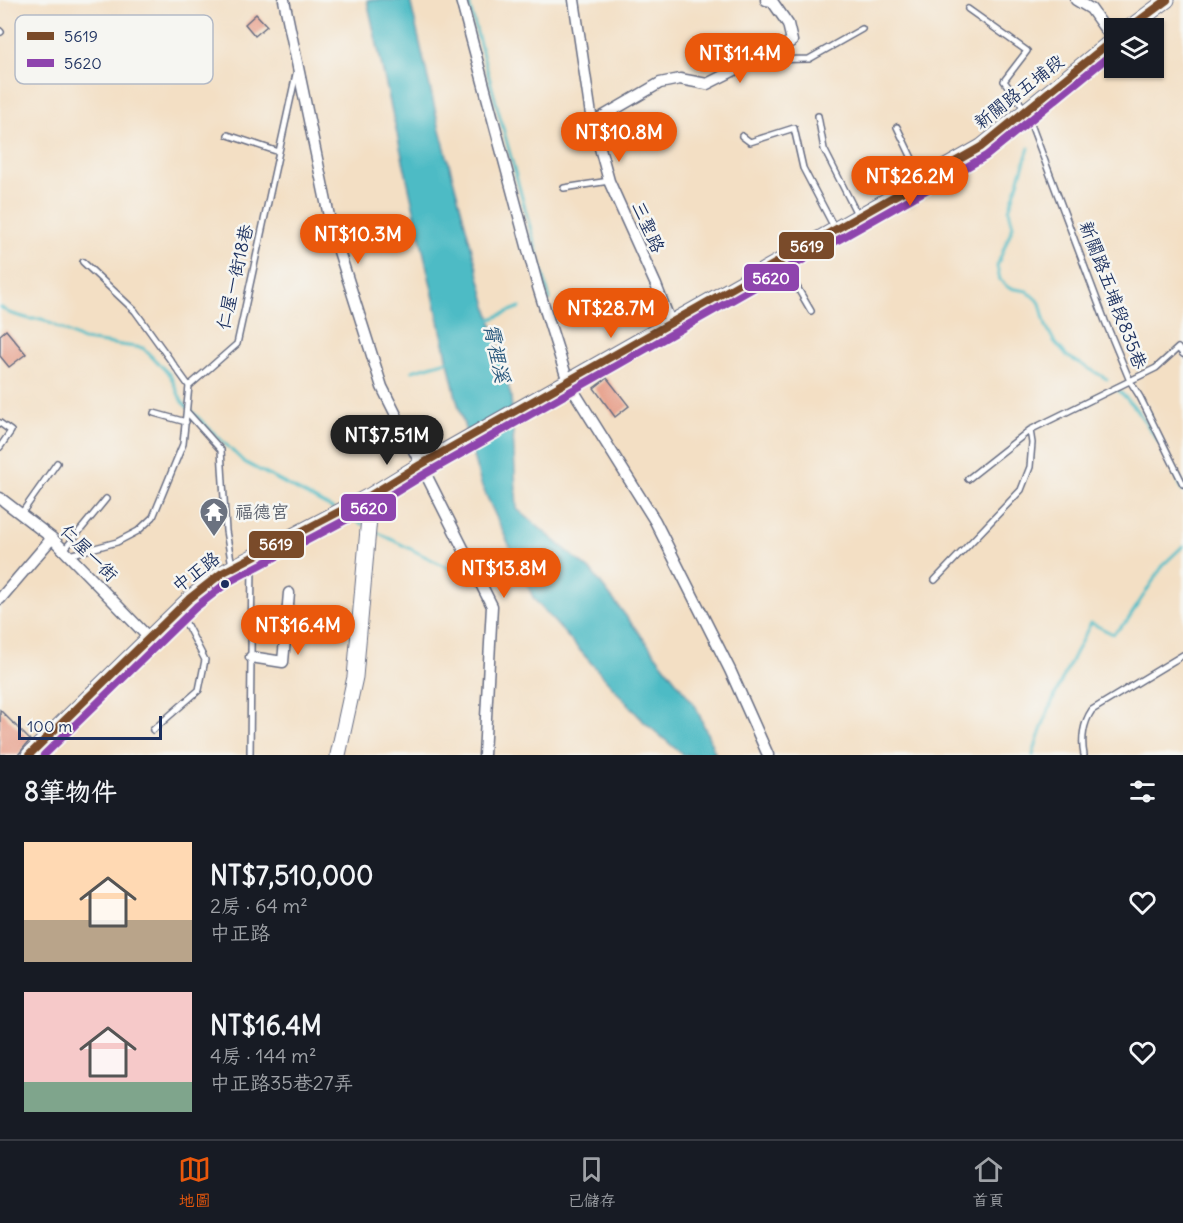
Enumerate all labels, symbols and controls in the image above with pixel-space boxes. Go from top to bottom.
legend [15,15,213,84]
map controls [1104,18,1164,78]
button: layers [1104,18,1164,78]
text: 5619 [64,26,98,46]
pin: NT$11.4M [678,33,802,84]
text: NT$11.4M [699,40,781,65]
street label: 新關路五埔段 [969,49,1068,134]
text: 5620 [64,53,102,73]
pin: NT$10.8M [557,112,681,163]
text: NT$10.8M [575,119,663,144]
pin: NT$26.2M [848,156,972,207]
text: NT$26.2M [865,163,955,188]
street label: 三聖路 [627,197,670,256]
pin: NT$10.3M [296,214,420,265]
street label: 新關路五埔段835巷 [1075,217,1152,372]
text: NT$10.3M [314,221,402,246]
street label: 仁屋一街18巷 [211,222,258,332]
line badge: 5619 [778,231,835,260]
text: 5619 [790,236,824,256]
line badge: 5620 [743,263,800,292]
text: 5620 [752,268,790,288]
pin: NT$28.7M [549,288,673,339]
text: NT$28.7M [567,295,655,320]
water label: 霄裡溪 [479,321,516,386]
pin: NT$7.51M [325,415,449,466]
text: NT$7.51M [345,422,429,447]
line badge: 5620 [340,493,397,522]
temple icon: 福德宮 [198,496,230,538]
text: 5620 [350,498,388,518]
place label: 福德宮 [235,500,289,523]
street label: 仁屋一街 [56,519,123,586]
line badge: 5619 [248,530,305,559]
text: 5619 [259,534,293,554]
street label: 中正路 [167,546,224,597]
pin: NT$13.8M [442,548,566,599]
text: NT$13.8M [461,555,547,580]
unlabelled marker [219,578,231,590]
pin: NT$16.4M [236,605,360,656]
text: NT$16.4M [255,612,341,637]
scale bar [18,713,162,740]
text: 100 m [27,716,72,736]
text: 8筆物件 [24,775,117,808]
icon: filters [1126,775,1159,808]
text: NT$7,510,000 [210,859,373,892]
icon: home [72,866,144,938]
icon: heart [1126,886,1159,919]
text: 2房 · 64 m² [210,893,308,918]
text: 中正路 [210,920,270,945]
text: NT$16.4M [210,1009,322,1042]
icon: home [72,1016,144,1088]
icon: heart [1126,1036,1159,1069]
text: 4房 · 144 m² [210,1043,316,1068]
text: 中正路35巷27弄 [210,1070,354,1095]
tab: 地圖 [178,1153,211,1211]
tab: 已儲存 [567,1153,616,1211]
tab: 首頁 [972,1153,1005,1211]

